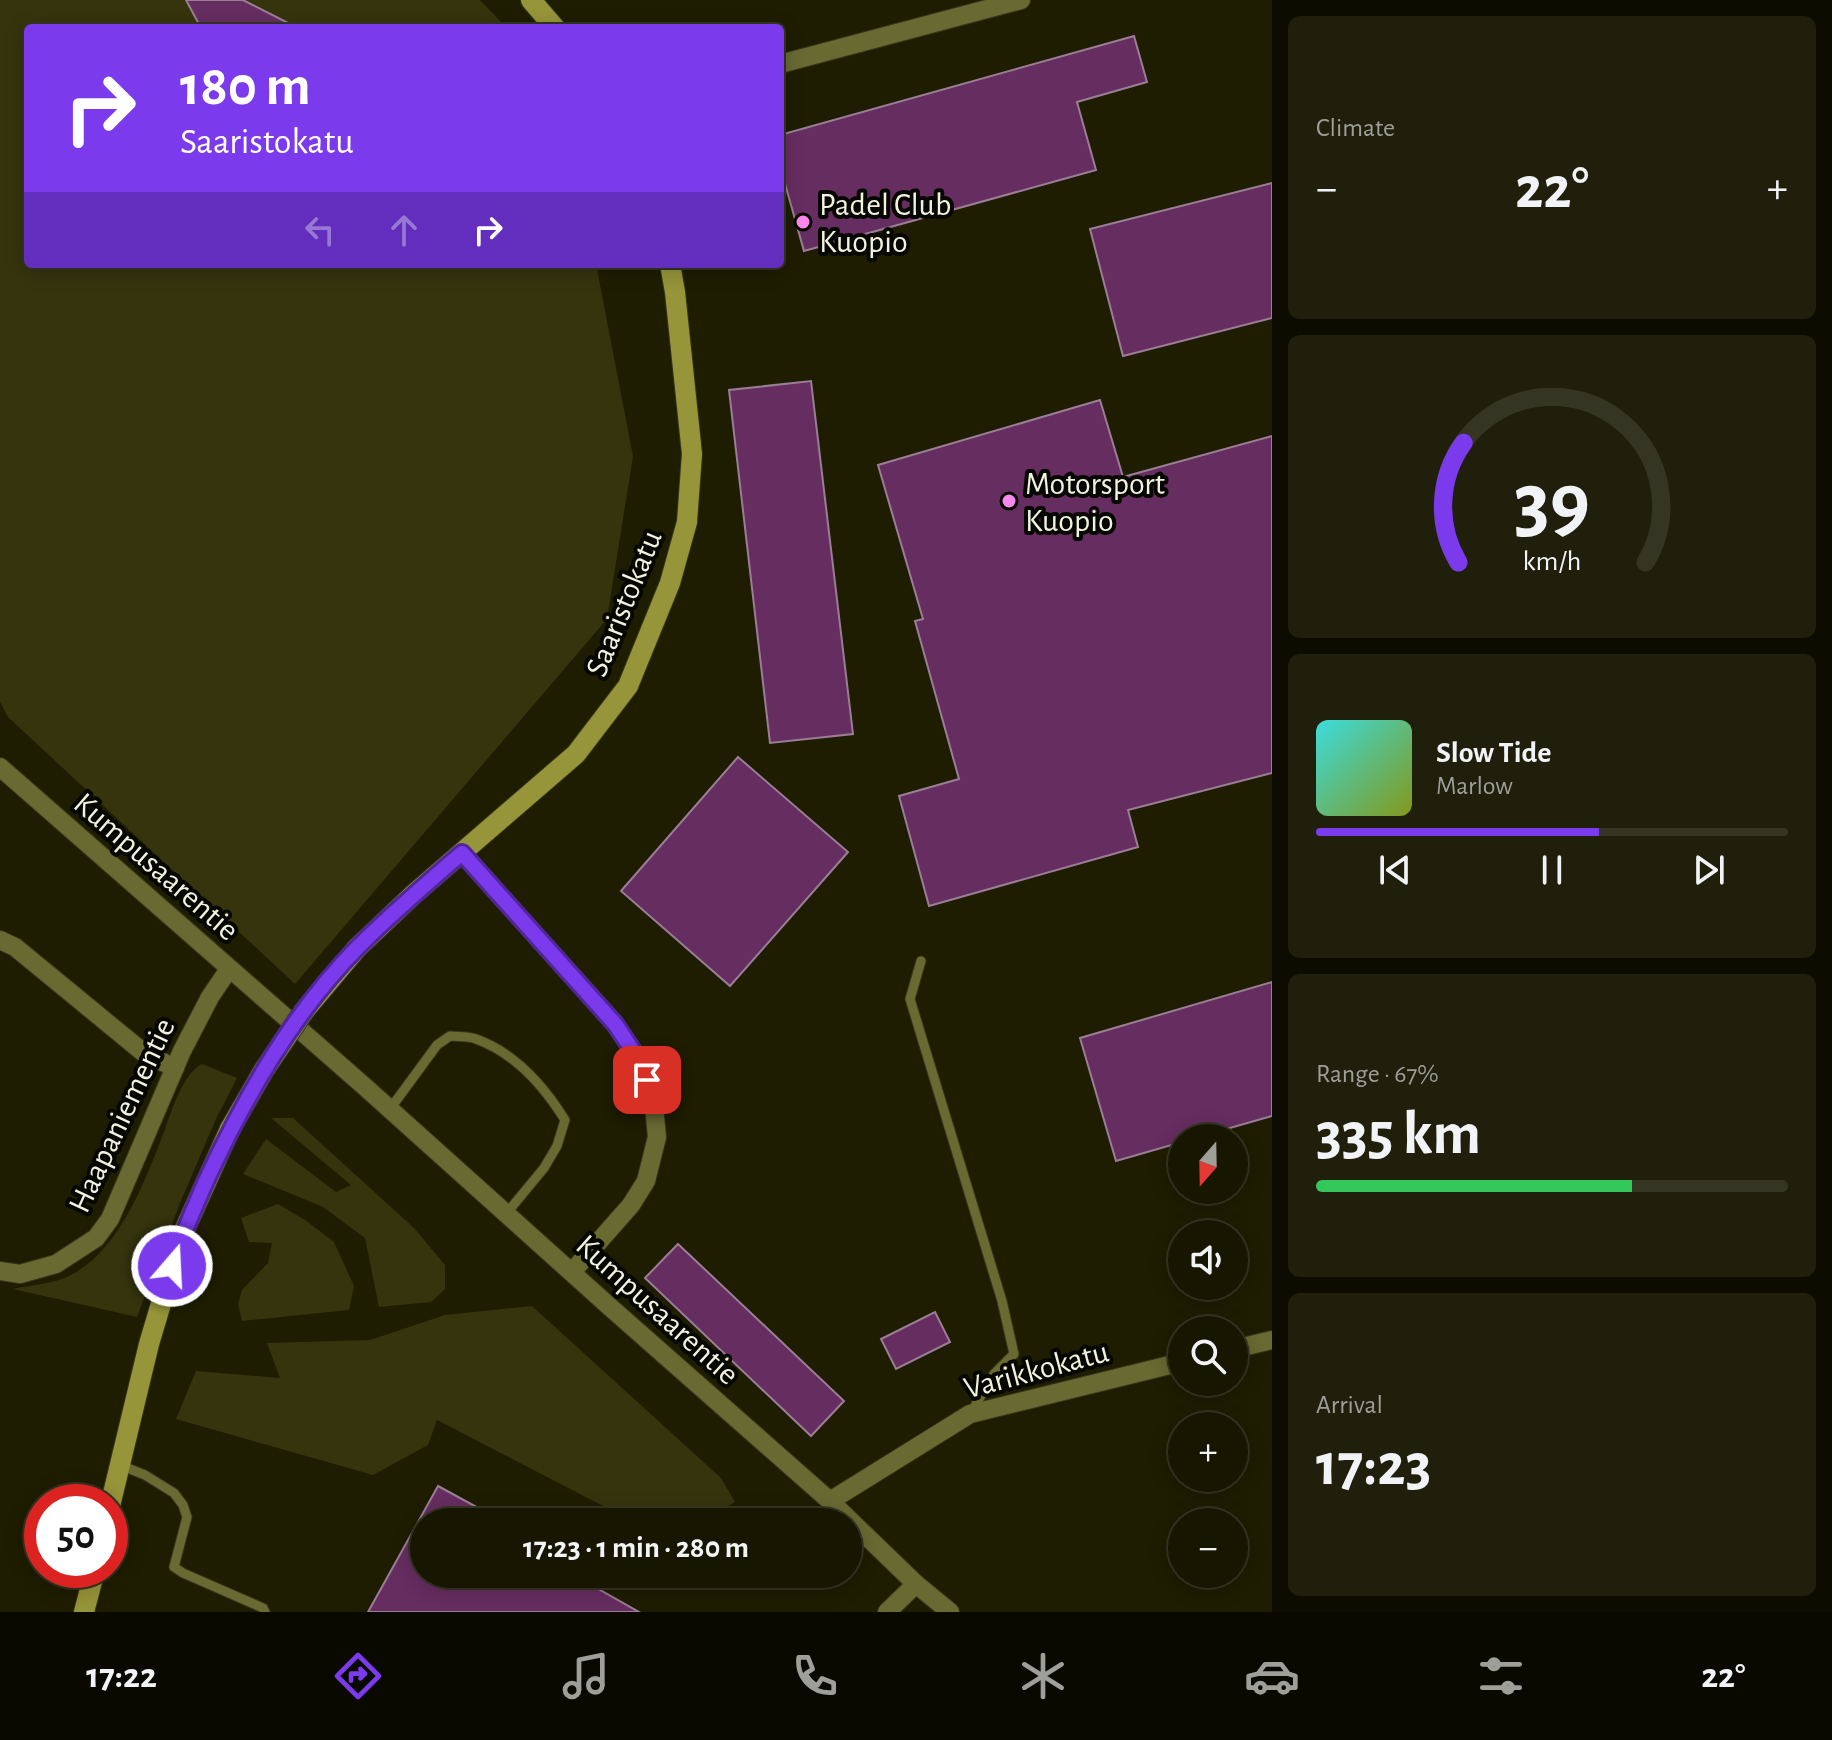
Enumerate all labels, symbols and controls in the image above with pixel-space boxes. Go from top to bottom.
icon: right [48,56,152,160]
text: 180 m [180,59,311,115]
text: Climate [1316,115,1395,141]
text: Saaristokatu [180,124,354,160]
text: 22° [1515,159,1589,219]
text: − [1316,167,1337,211]
text: + [1767,167,1788,211]
place label: Padel Club Kuopio [819,189,951,258]
icon: left [298,208,342,252]
icon: ahead [382,208,426,252]
icon: right [466,208,510,252]
marker: Padel Club Kuopio [794,213,812,231]
text: 39 [1514,461,1590,545]
place label: Motorsport Kuopio [1025,468,1165,537]
marker: Motorsport Kuopio [1000,492,1018,510]
street label: Saaristokatu [580,526,668,681]
text: km/h [1523,547,1581,576]
text: Slow Tide [1436,738,1551,768]
text: Marlow [1436,773,1513,799]
street label: Kumpusaarentie [68,787,245,947]
icon: previous [1373,848,1417,892]
icon: pause [1530,848,1574,892]
icon: next [1687,848,1731,892]
street label: Haapaniementie [63,1013,181,1217]
pin [613,1046,681,1114]
icon: arrive [625,1058,669,1102]
text: Range · 67% [1316,1061,1439,1087]
text: 335 km [1316,1105,1481,1165]
north arrow [1168,1124,1248,1204]
map controls [1168,1124,1248,1588]
button: sound [1168,1220,1248,1300]
position arrow [130,1224,214,1308]
street label: Kumpusaarentie [570,1229,745,1391]
button: search [1168,1316,1248,1396]
street label: Varikkokatu [960,1335,1112,1405]
text: Arrival [1316,1392,1383,1418]
button: + [1168,1412,1248,1492]
text: 17:23 [1316,1436,1431,1496]
speed limit sign: 50 [24,1484,128,1588]
button: − [1168,1508,1248,1588]
text: 17:23 · 1 min · 280 m [523,1533,749,1563]
icon: directions [330,1648,386,1704]
icon: music [558,1648,614,1704]
icon: phone [787,1648,843,1704]
icon: climate [1015,1648,1071,1704]
icon: car [1244,1648,1300,1704]
icon: filters [1473,1648,1529,1704]
text: 17:22 [86,1658,157,1694]
text: 22° [1701,1658,1746,1694]

